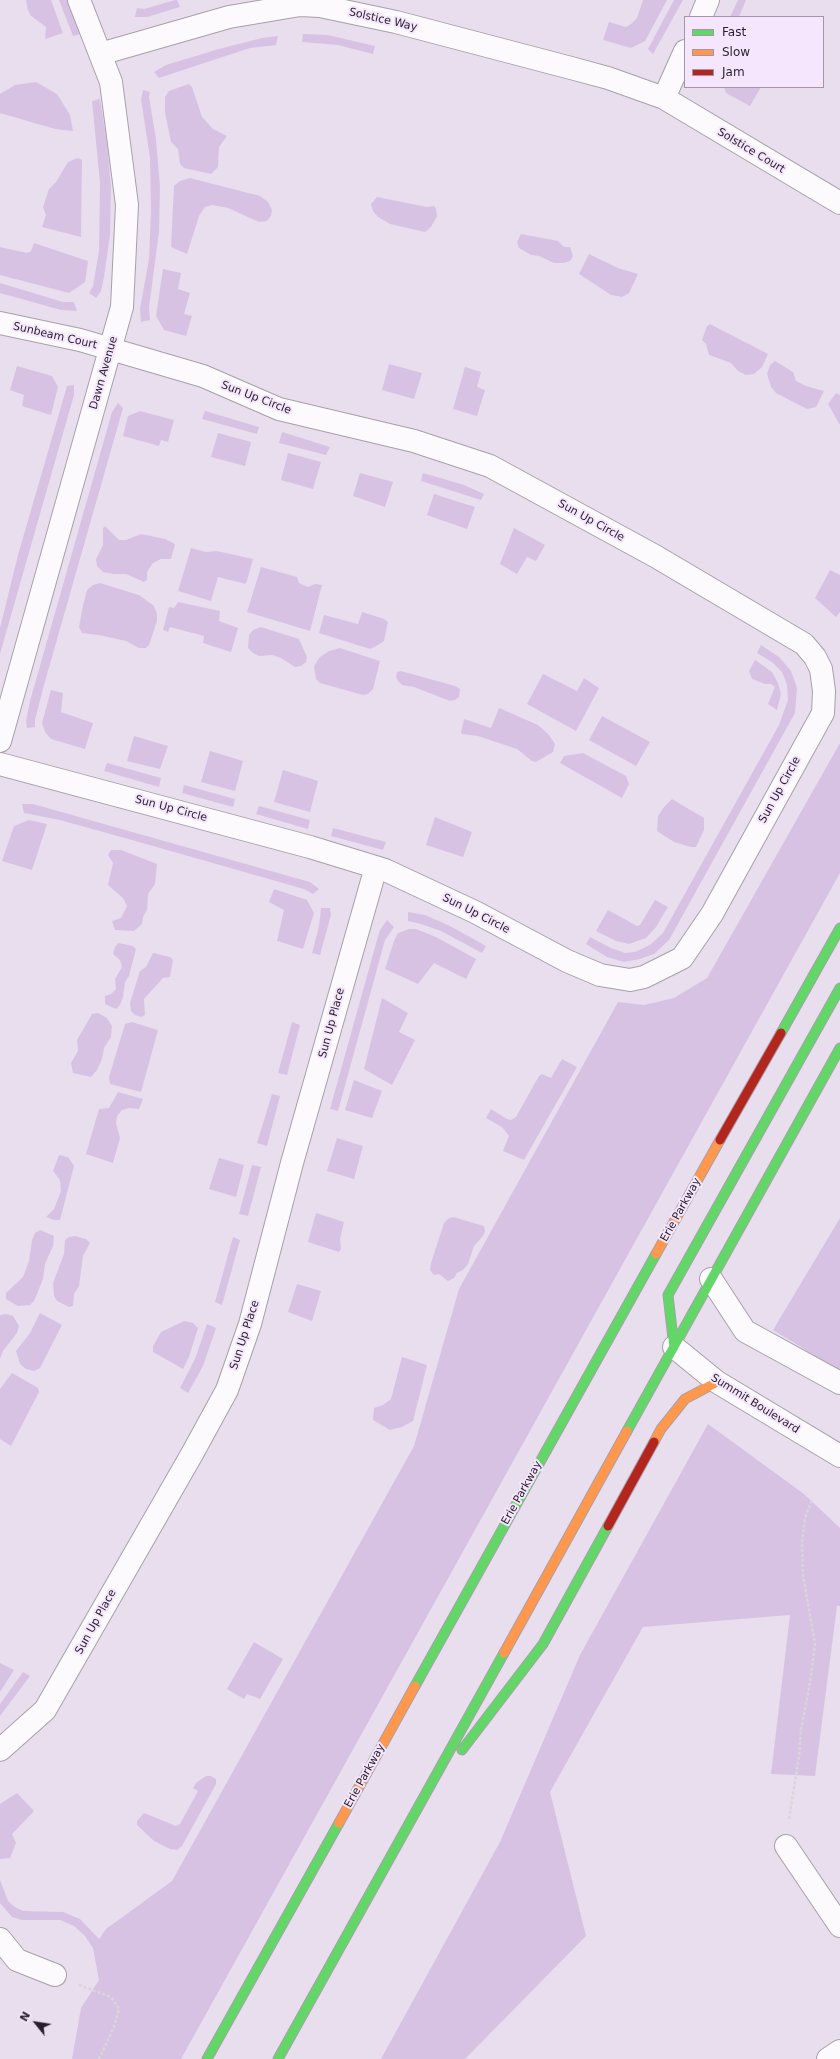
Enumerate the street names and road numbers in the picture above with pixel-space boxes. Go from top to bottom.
street label: Solstice Way [348,6,418,34]
street label: Solstice Court [715,126,787,176]
street label: Sunbeam Court [12,320,98,352]
street label: Dawn Avenue [87,335,121,411]
street label: Sun Up Circle [219,379,293,417]
street label: Sun Up Circle [556,497,626,545]
street label: Sun Up Circle [756,755,804,825]
street label: Sun Up Circle [134,793,208,825]
street label: Sun Up Circle [440,891,512,937]
street label: Sun Up Place [316,986,348,1060]
street label: Erie Parkway [658,1176,704,1244]
street label: Sun Up Place [228,1299,262,1371]
street label: Summit Boulevard [708,1371,802,1437]
street label: Erie Parkway [499,1459,545,1527]
street label: Sun Up Place [73,1587,119,1657]
street label: Erie Parkway [342,1742,388,1810]

